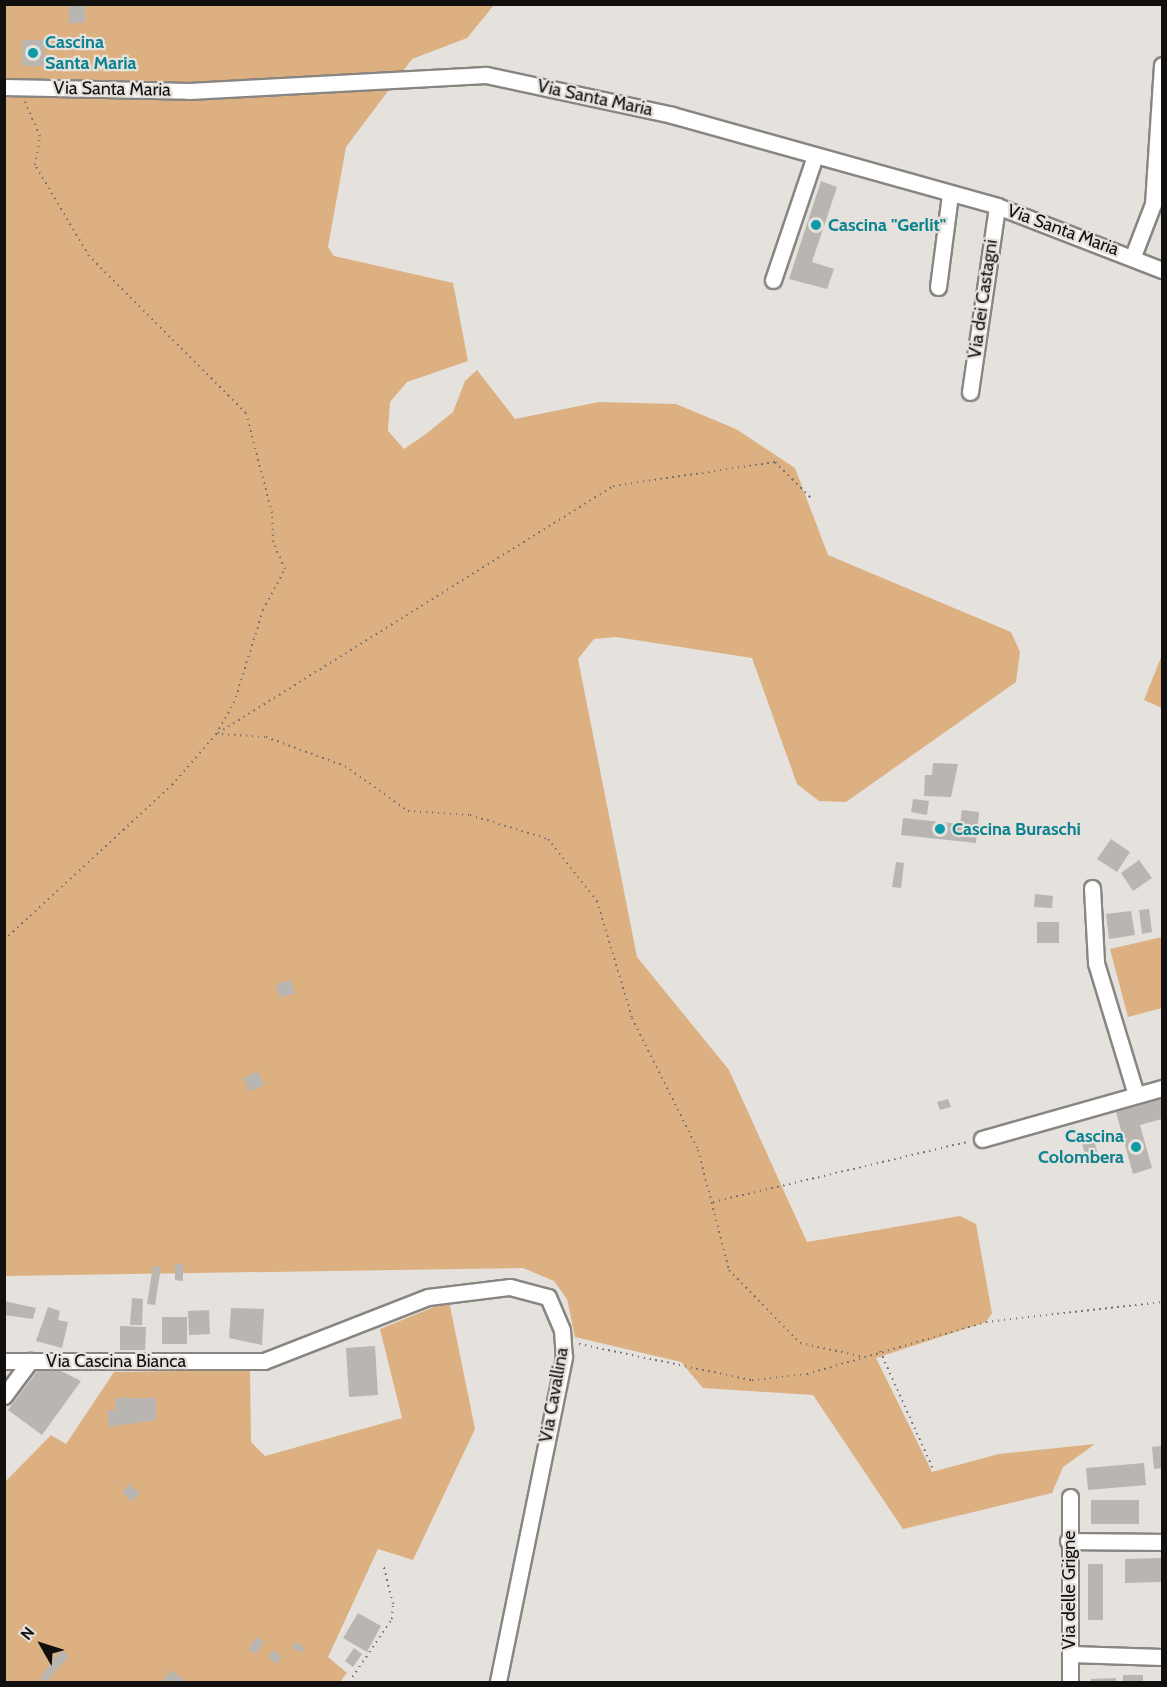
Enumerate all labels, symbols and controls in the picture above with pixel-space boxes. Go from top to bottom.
place label: Cascina Santa Maria [45,32,137,74]
marker: Cascina Santa Maria [26,46,40,60]
street label: Via Santa Maria [535,75,655,121]
street label: Via Santa Maria [53,77,171,101]
street label: Via Santa Maria [1004,200,1122,260]
place label: Cascina "Gerlit" [828,214,946,236]
marker: Cascina "Gerlit" [809,218,823,232]
street label: Via dei Castagni [964,238,1002,360]
place label: Cascina Buraschi [952,818,1081,840]
marker: Cascina Buraschi [933,822,947,836]
place label: Cascina Colombera [1038,1126,1124,1168]
marker: Cascina Colombera [1129,1140,1143,1154]
street label: Via Cavallina [535,1346,573,1444]
street label: Via Cascina Bianca [46,1350,186,1372]
street label: Via delle Grigne [1058,1531,1080,1649]
north arrow [12,1615,72,1675]
text: N [17,1623,39,1644]

